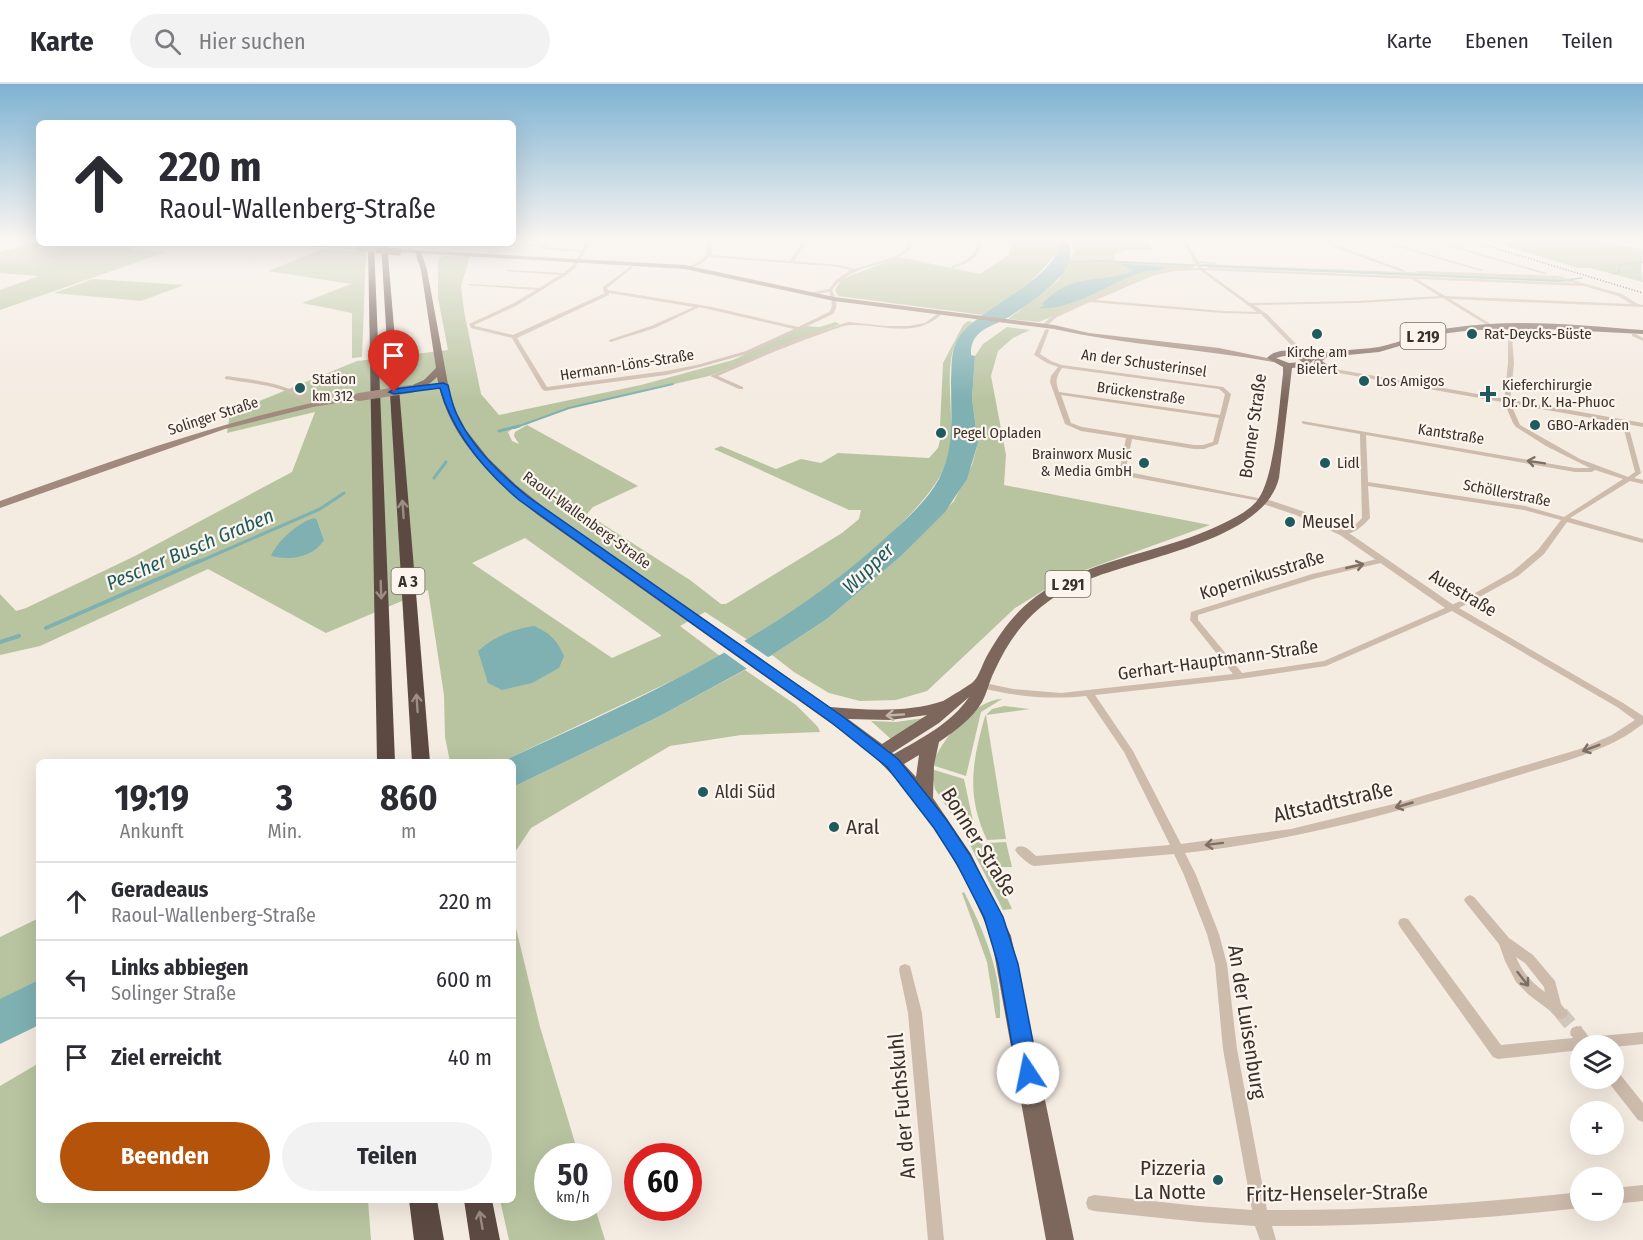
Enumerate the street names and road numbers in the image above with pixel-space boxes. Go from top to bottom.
road number: L 219 [1400,323,1446,349]
street label: An der Schusterinsel [1080,345,1208,381]
street label: Hermann-Löns-Straße [559,346,695,384]
street label: Bonner Straße [1235,372,1271,480]
street label: Brückenstraße [1096,378,1186,408]
street label: Solinger Straße [166,393,260,439]
street label: Kantstraße [1417,420,1485,448]
street label: Raoul-Wallenberg-Straße [520,468,654,572]
street label: Schöllerstraße [1462,476,1552,510]
street label: Kopernikusstraße [1197,546,1327,604]
street label: Auestraße [1425,564,1501,622]
road number: A 3 [392,568,424,594]
road number: L 291 [1046,571,1090,597]
street label: Gerhart-Hauptmann-Straße [1116,635,1320,685]
street label: Altstadtstraße [1271,776,1395,828]
street label: Bonner Straße [935,783,1023,901]
street label: An der Luisenburg [1222,943,1272,1101]
street label: An der Fuchskuhl [883,1031,921,1180]
street label: Fritz-Henseler-Straße [1246,1178,1428,1208]

